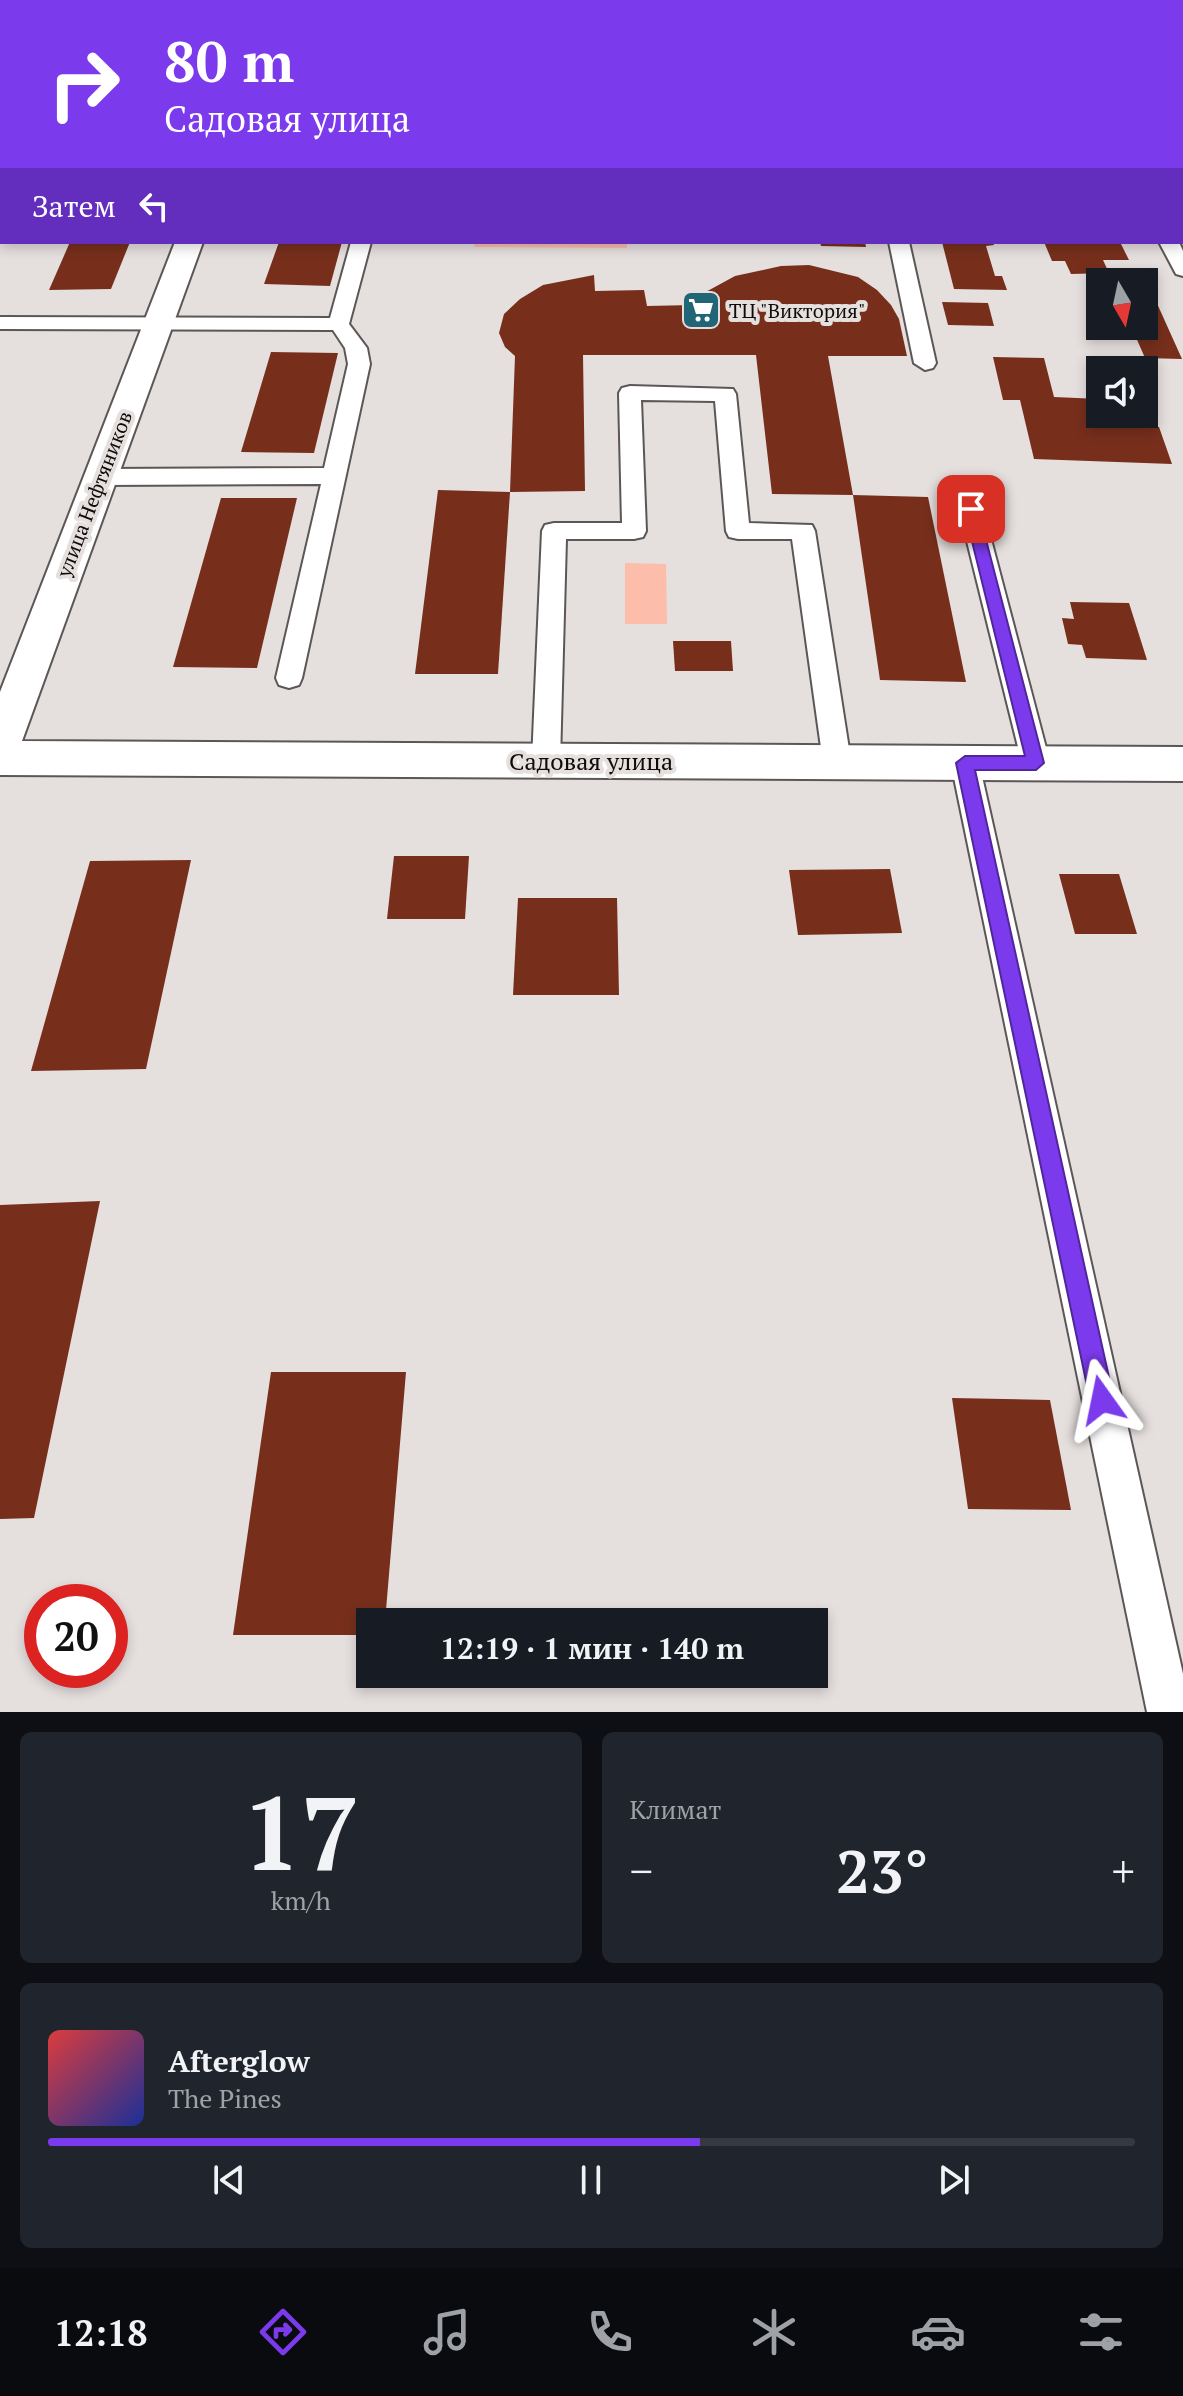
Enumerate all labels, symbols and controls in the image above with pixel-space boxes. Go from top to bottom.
text: 80 m [164,24,294,98]
icon: right [32,32,136,136]
text: Садовая улица [164,95,410,142]
icon: left [132,184,176,228]
text: Затем [32,186,116,226]
north arrow [1086,268,1158,340]
map controls [1086,268,1158,428]
supermarket icon: ТЦ "Виктория" [680,289,722,331]
place label: ТЦ "Виктория" [729,297,866,324]
button: sound [1086,356,1158,428]
street label: улица Нефтяников [50,407,138,582]
pin [937,475,1005,543]
icon: arrive [949,487,993,531]
street label: Садовая улица [509,745,673,777]
position arrow [1060,1358,1144,1442]
speed limit sign: 20 [24,1584,128,1688]
text: 12:19 · 1 мин · 140 m [440,1628,744,1668]
text: 17 [242,1762,360,1900]
text: Климат [630,1792,721,1826]
text: 23° [836,1831,929,1910]
text: − [630,1841,653,1900]
text: + [1112,1841,1135,1900]
text: km/h [271,1883,331,1917]
text: Afterglow [168,2041,310,2081]
text: The Pines [168,2081,282,2115]
icon: previous [207,2158,251,2202]
icon: pause [569,2158,613,2202]
icon: next [932,2158,976,2202]
icon: directions [255,2304,311,2360]
icon: music [419,2304,475,2360]
icon: phone [582,2304,638,2360]
icon: climate [746,2304,802,2360]
icon: car [910,2304,966,2360]
icon: filters [1073,2304,1129,2360]
text: 12:18 [54,2309,148,2356]

